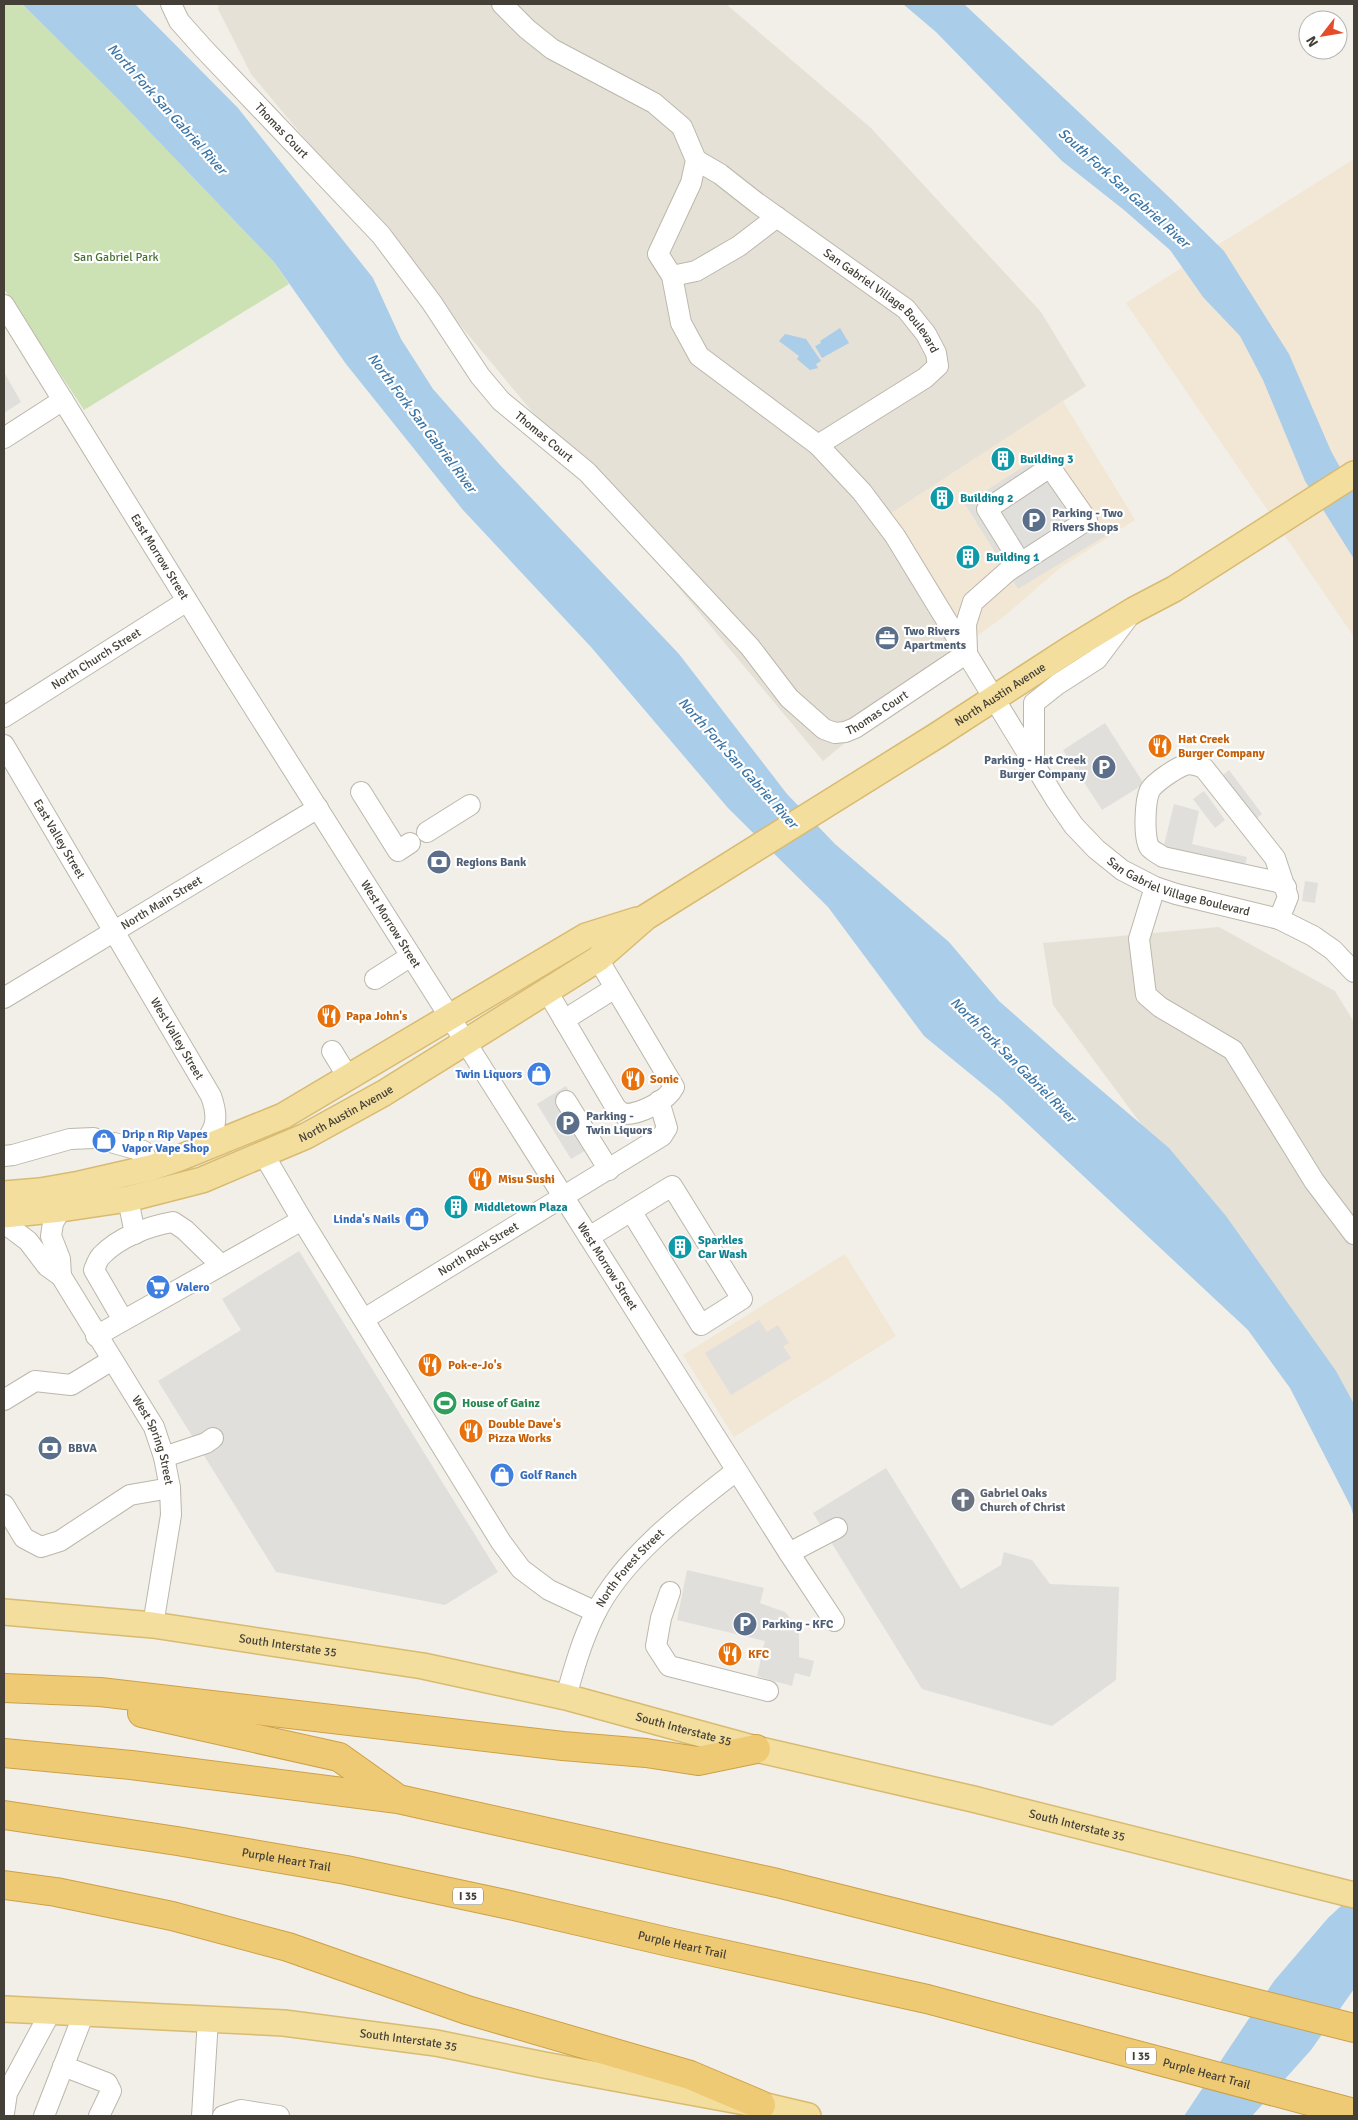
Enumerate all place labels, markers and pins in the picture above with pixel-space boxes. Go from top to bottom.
building icon: Building 3 [990,446,1016,472]
place label: Building 3 [1020,452,1073,467]
building icon: Building 2 [929,485,955,511]
place label: Building 2 [960,491,1013,506]
place label: Parking - Two Rivers Shops [1052,506,1123,535]
parking icon: Parking - Two Rivers Shops [1021,507,1047,533]
building icon: Building 1 [955,544,981,570]
place label: Building 1 [986,550,1040,565]
place label: Two Rivers Apartments [904,624,967,653]
office icon: Two Rivers Apartments [874,625,900,651]
place label: Hat Creek Burger Company [1178,732,1265,761]
restaurant icon: Hat Creek Burger Company [1147,733,1173,759]
place label: Parking - Hat Creek Burger Company [984,753,1087,782]
parking icon: Parking - Hat Creek Burger Company [1091,754,1117,780]
bank icon: Regions Bank [426,849,452,875]
place label: Regions Bank [456,855,527,870]
restaurant icon: Papa John's [316,1003,342,1029]
place label: Papa John's [346,1009,408,1024]
shop icon: Twin Liquors [526,1061,552,1087]
restaurant icon: Sonic [620,1066,646,1092]
place label: Twin Liquors [456,1067,523,1082]
place label: Sonic [650,1072,679,1087]
place label: Parking - Twin Liquors [586,1109,653,1138]
parking icon: Parking - Twin Liquors [555,1110,581,1136]
place label: Drip n Rip Vapes Vapor Vape Shop [122,1127,210,1156]
shop icon: Drip n Rip Vapes Vapor Vape Shop [91,1128,117,1154]
restaurant icon: Misu Sushi [467,1166,493,1192]
place label: Misu Sushi [498,1172,555,1187]
building icon: Middletown Plaza [443,1194,469,1220]
place label: Middletown Plaza [474,1200,568,1215]
shop icon: Linda's Nails [404,1206,430,1232]
place label: Linda's Nails [333,1212,401,1227]
place label: Sparkles Car Wash [698,1233,748,1262]
building icon: Sparkles Car Wash [667,1234,693,1260]
supermarket icon: Valero [145,1274,171,1300]
place label: Valero [176,1280,209,1295]
restaurant icon: Pok-e-Jo's [417,1352,443,1378]
place label: Pok-e-Jo's [448,1358,503,1373]
sports icon: House of Gainz [432,1390,458,1416]
place label: House of Gainz [462,1396,540,1411]
place label: Double Dave's Pizza Works [488,1417,562,1446]
restaurant icon: Double Dave's Pizza Works [458,1418,484,1444]
bank icon: BBVA [37,1435,63,1461]
place label: BBVA [68,1441,97,1456]
shop icon: Golf Ranch [489,1462,515,1488]
place label: Golf Ranch [520,1468,577,1483]
place label: Gabriel Oaks Church of Christ [980,1486,1066,1515]
church icon: Gabriel Oaks Church of Christ [950,1487,976,1513]
parking icon: Parking - KFC [732,1611,758,1637]
place label: Parking - KFC [762,1617,834,1632]
restaurant icon: KFC [717,1641,743,1667]
place label: KFC [748,1647,770,1662]

